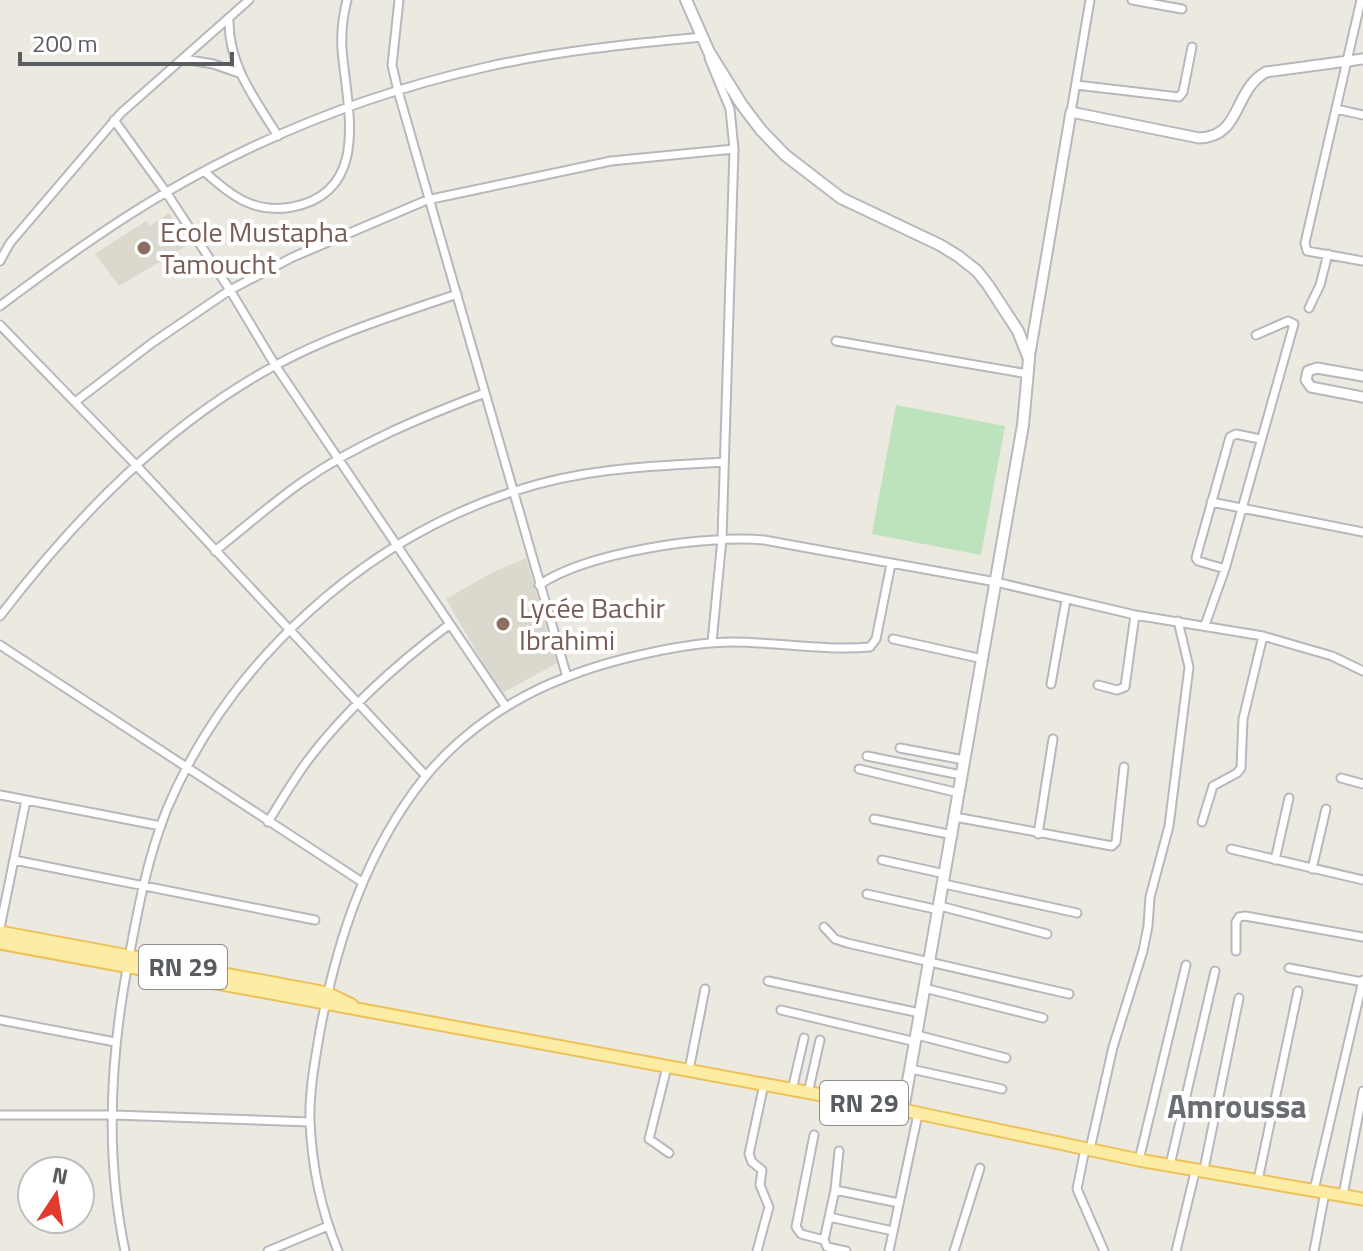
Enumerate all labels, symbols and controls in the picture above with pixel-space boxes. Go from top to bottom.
scale bar [20,16,232,66]
text: 200 m [32,25,98,61]
place label: Ecole Mustapha Tamoucht [160,210,348,285]
marker: Ecole Mustapha Tamoucht [135,239,153,257]
place label: Lycée Bachir Ibrahimi [519,586,666,661]
marker: Lycée Bachir Ibrahimi [494,615,512,633]
road number: RN 29 [139,945,227,989]
road number: RN 29 [820,1081,908,1125]
district label: Amroussa [1167,1082,1307,1130]
north arrow [16,1155,96,1235]
text: N [49,1157,71,1194]

